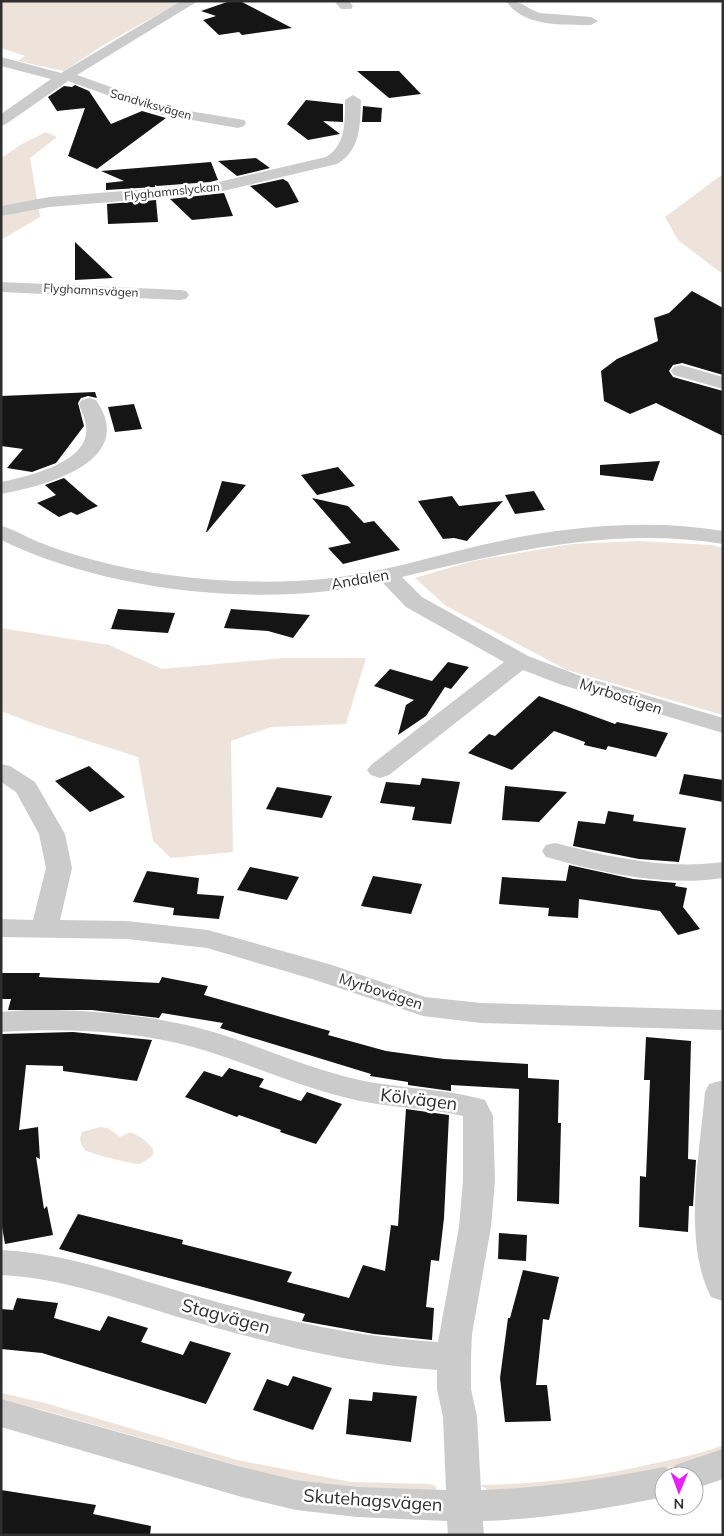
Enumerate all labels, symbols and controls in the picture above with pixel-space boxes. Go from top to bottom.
street label: Sandviksvägen [108,85,194,123]
street label: Flyghamnslyckan [123,179,221,203]
street label: Flyghamnsvägen [43,280,139,300]
street label: Andalen [330,565,390,593]
street label: Myrbostigen [577,674,665,718]
street label: Myrbovägen [337,969,425,1013]
street label: Kölvägen [379,1083,459,1115]
street label: Stagvägen [179,1293,273,1339]
north arrow [654,1466,704,1516]
street label: Skutehagsvägen [303,1484,443,1516]
text: N [673,1495,684,1513]

